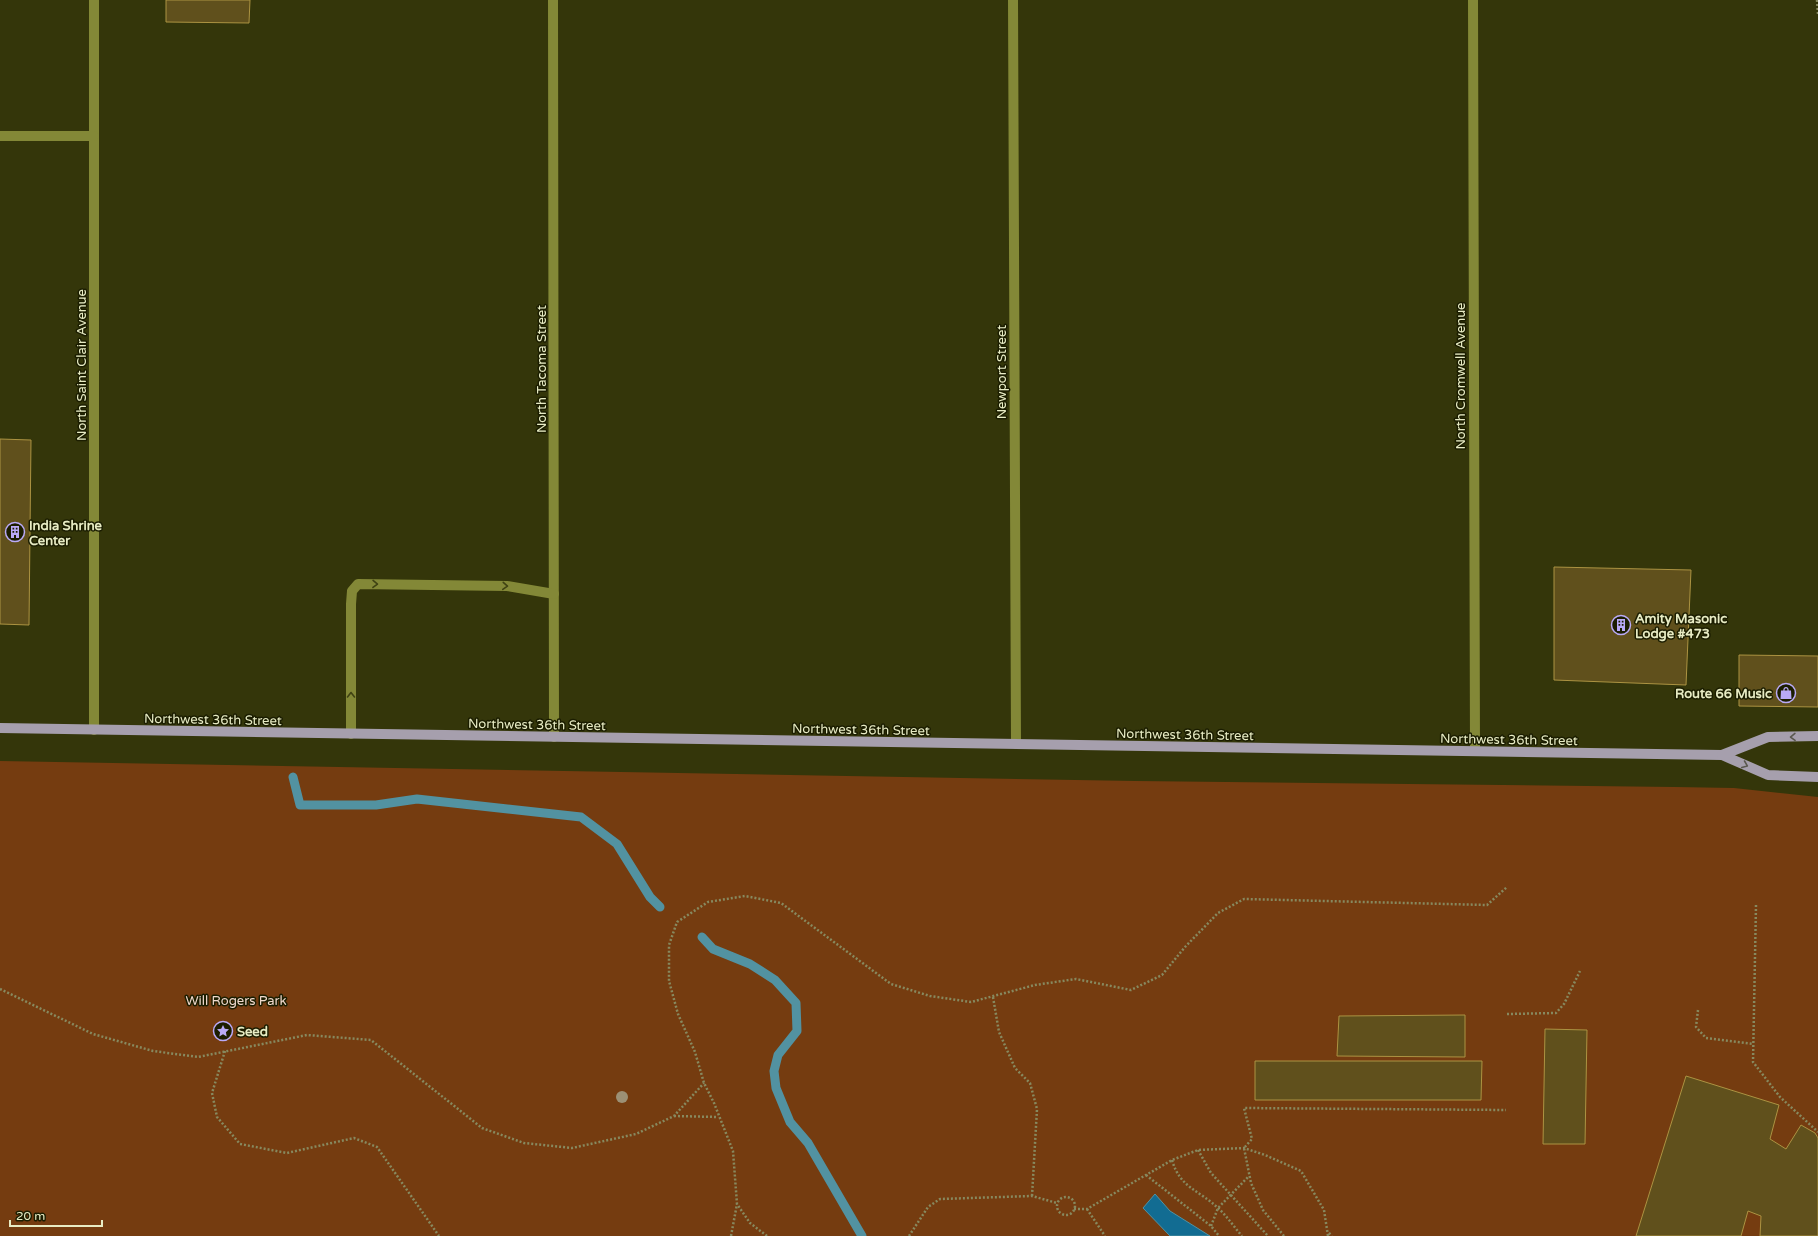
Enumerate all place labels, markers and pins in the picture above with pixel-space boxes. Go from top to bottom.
place label: India Shrine Center [29,518,103,549]
building icon: India Shrine Center [4,521,26,543]
place label: Amity Masonic Lodge #473 [1635,611,1727,642]
building icon: Amity Masonic Lodge #473 [1610,614,1632,636]
shop icon: Route 66 Music [1775,682,1797,704]
place label: Route 66 Music [1675,686,1772,702]
place icon: Seed [212,1020,234,1042]
place label: Seed [237,1024,268,1040]

